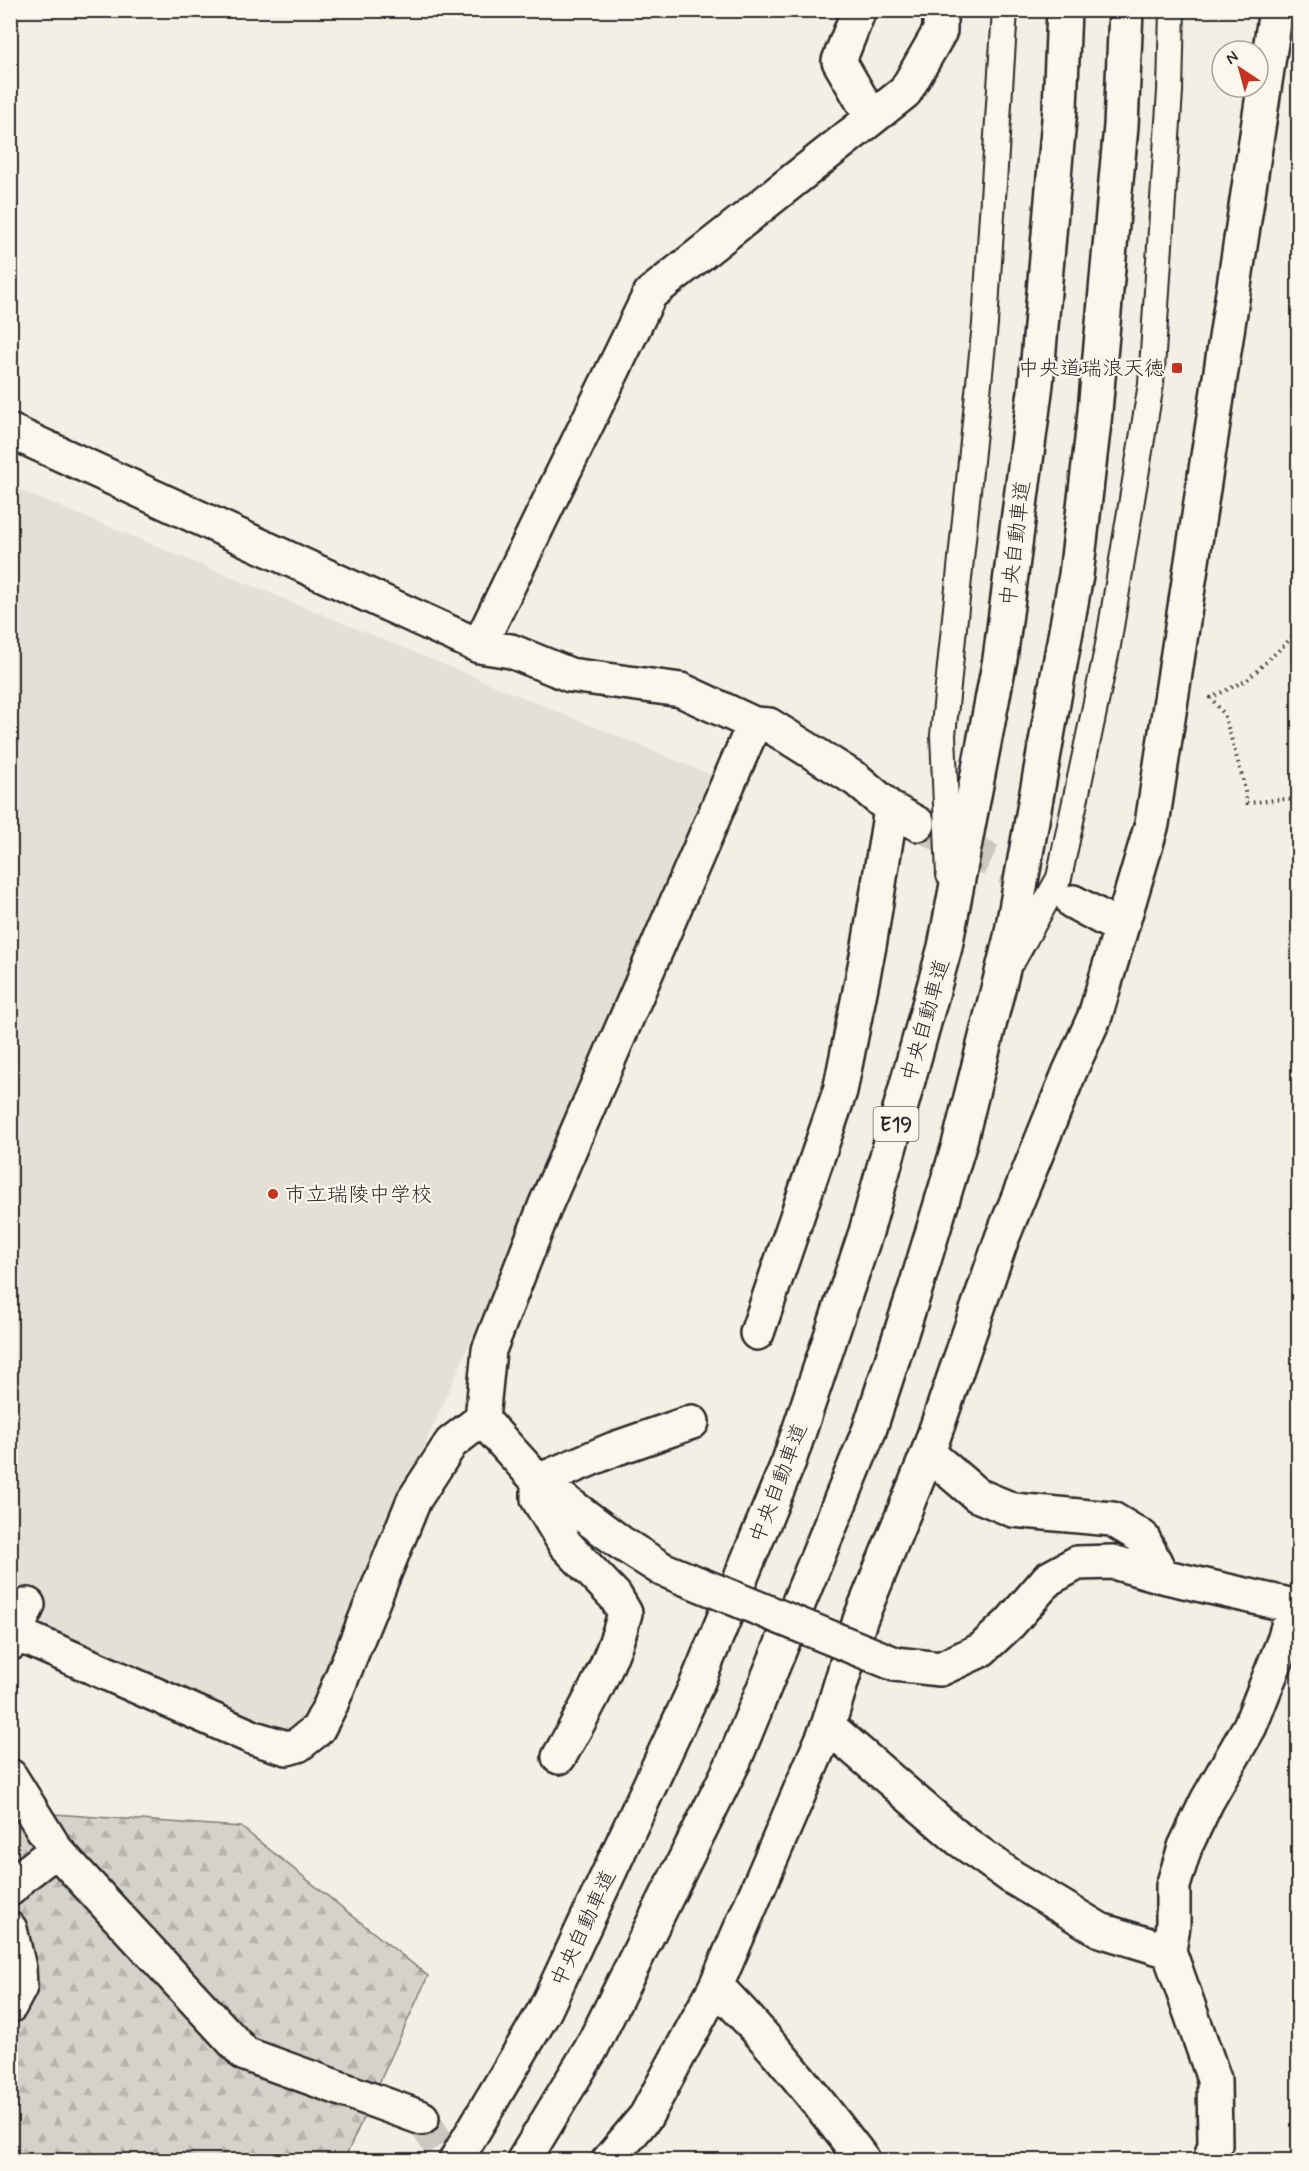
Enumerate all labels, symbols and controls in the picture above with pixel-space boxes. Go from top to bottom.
north arrow [1210,39,1270,99]
text: N [1222,46,1243,70]
place label: 中央道瑞浪天徳 [1018,355,1165,383]
marker: 中央道瑞浪天徳 [1170,361,1184,375]
street label: 中央自動車道 [994,479,1038,607]
street label: 中央自動車道 [895,956,957,1085]
road number: E19 [874,1107,918,1141]
place label: 市立瑞陵中学校 [285,1181,432,1209]
marker: 市立瑞陵中学校 [266,1187,280,1201]
street label: 中央自動車道 [743,1420,815,1547]
street label: 中央自動車道 [545,1865,623,1991]

